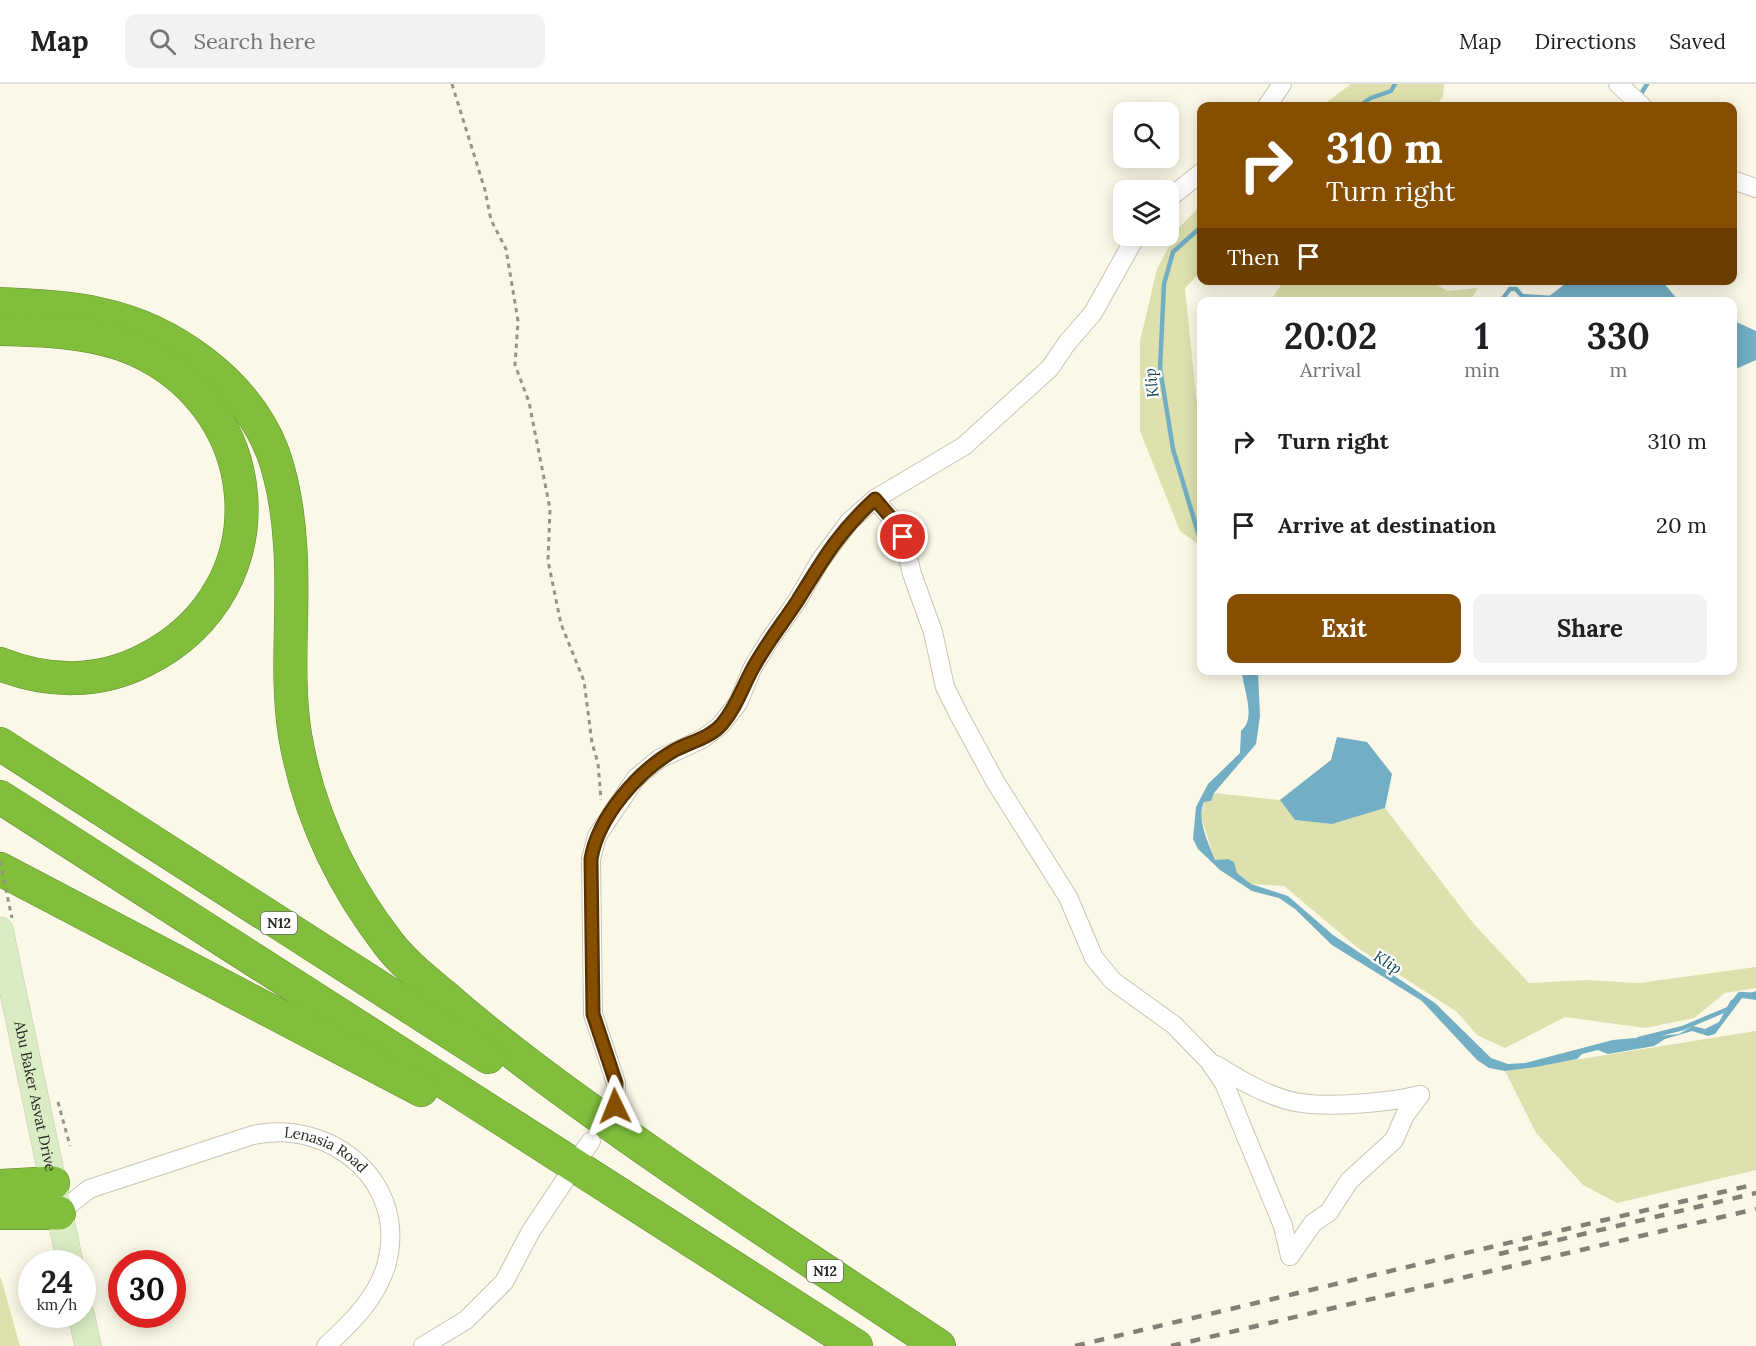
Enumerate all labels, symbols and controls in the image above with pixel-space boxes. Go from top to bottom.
search box [125,14,545,68]
text: Map [30,23,89,59]
icon: search [146,25,179,58]
text: Search here [194,27,316,55]
text: Map [1459,28,1502,55]
text: Directions [1535,28,1636,55]
text: Saved [1669,28,1726,55]
map controls [1113,102,1179,246]
button: search [1113,102,1179,168]
text: 310 m [1326,121,1443,175]
icon: right [1227,126,1305,204]
text: Turn right [1326,174,1455,208]
button: layers [1113,180,1179,246]
icon: arrive [1292,240,1325,273]
text: Then [1227,243,1280,271]
text: 20:02 [1284,313,1377,359]
text: 1 [1475,313,1489,359]
text: 330 [1587,313,1650,359]
text: Arrival [1300,357,1361,382]
text: min [1464,357,1500,382]
text: m [1609,357,1627,382]
water label: Klip [1139,367,1163,399]
icon: right [1227,425,1260,458]
text: Turn right [1278,427,1389,455]
text: 310 m [1648,427,1707,455]
icon: arrive [1227,509,1260,542]
pin [877,511,928,562]
text: Arrive at destination [1278,511,1496,539]
text: 20 m [1656,511,1707,539]
icon: arrive [886,520,919,553]
button: Exit [1227,594,1461,663]
button: Share [1473,594,1707,663]
road number: N12 [261,912,297,934]
water label: Klip [1370,946,1406,978]
street label: Abu Baker Asvat Drive [10,1018,61,1173]
position arrow [583,1074,647,1138]
street label: Lenasia Road [283,1122,372,1176]
speed limit sign: 30 [108,1250,186,1328]
road number: N12 [807,1260,843,1282]
text: 24 [41,1263,73,1301]
text: km/h [37,1295,77,1314]

